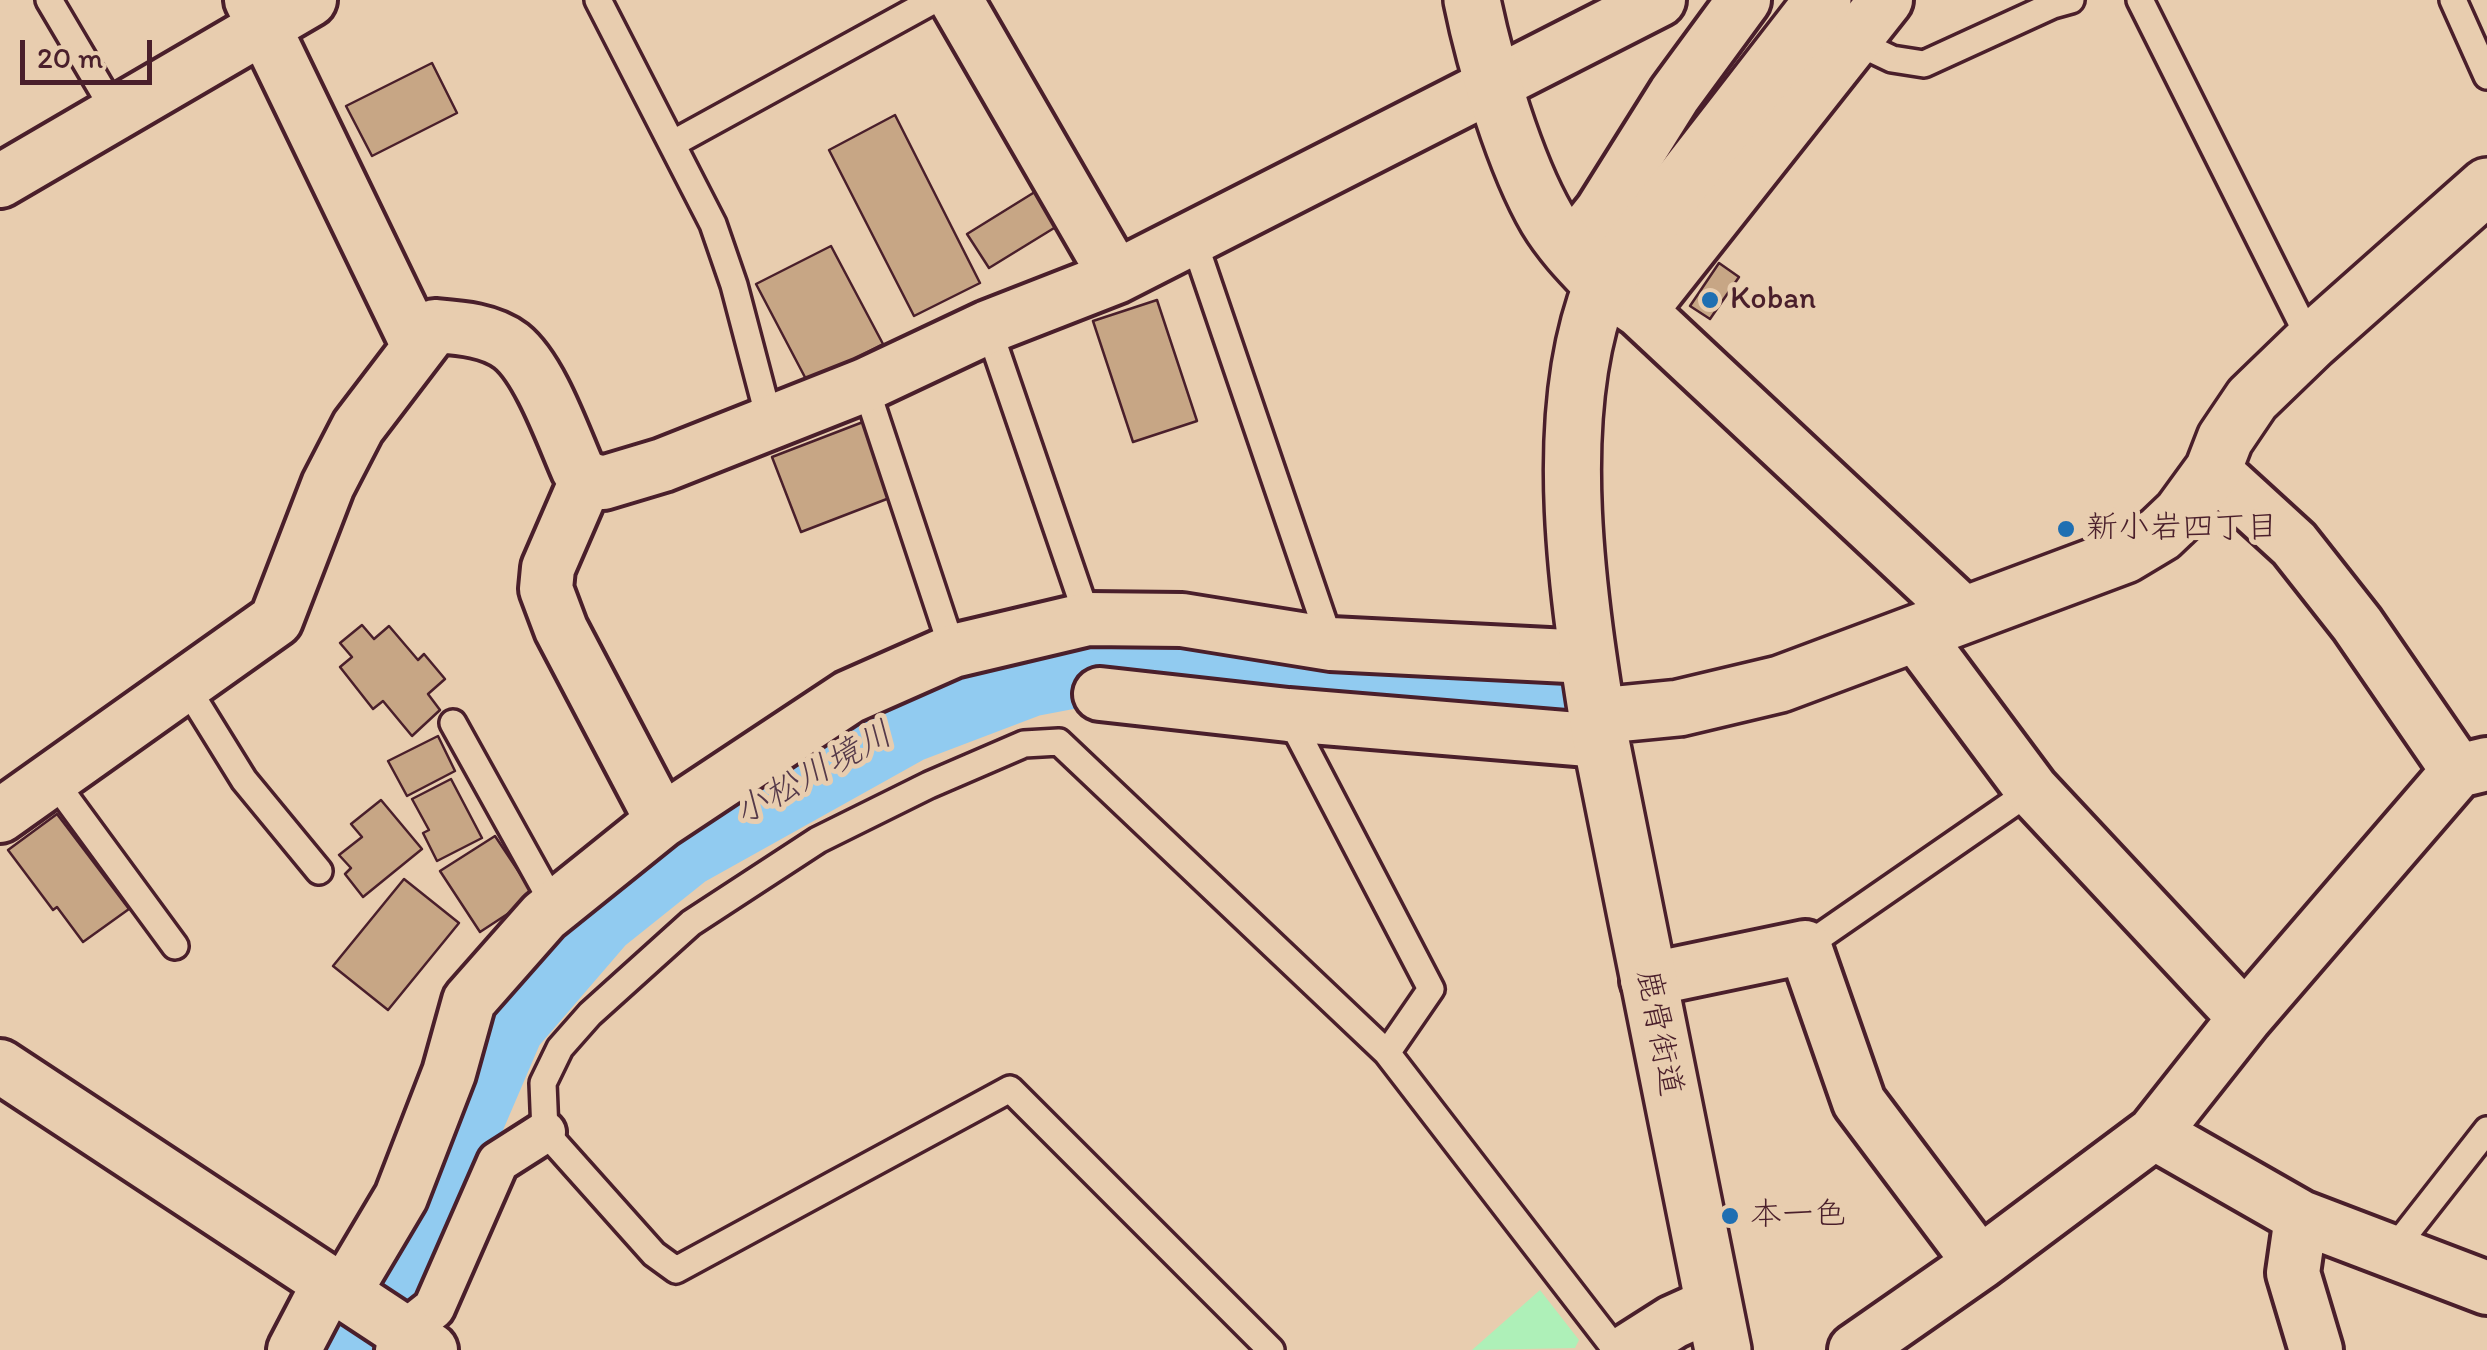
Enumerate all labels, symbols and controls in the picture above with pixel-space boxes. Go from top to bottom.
scale bar [25,20,158,82]
text: 20 m [37,39,103,76]
place label: Koban [1730,281,1816,319]
marker: Koban [1699,289,1721,311]
place label: 新小岩四丁目 [2086,510,2278,548]
marker: 新小岩四丁目 [2055,518,2077,540]
water label: 小松川境川 [727,714,901,836]
street label: 鹿骨街道 [1627,967,1689,1099]
place label: 本一色 [1750,1197,1846,1235]
marker: 本一色 [1719,1205,1741,1227]

